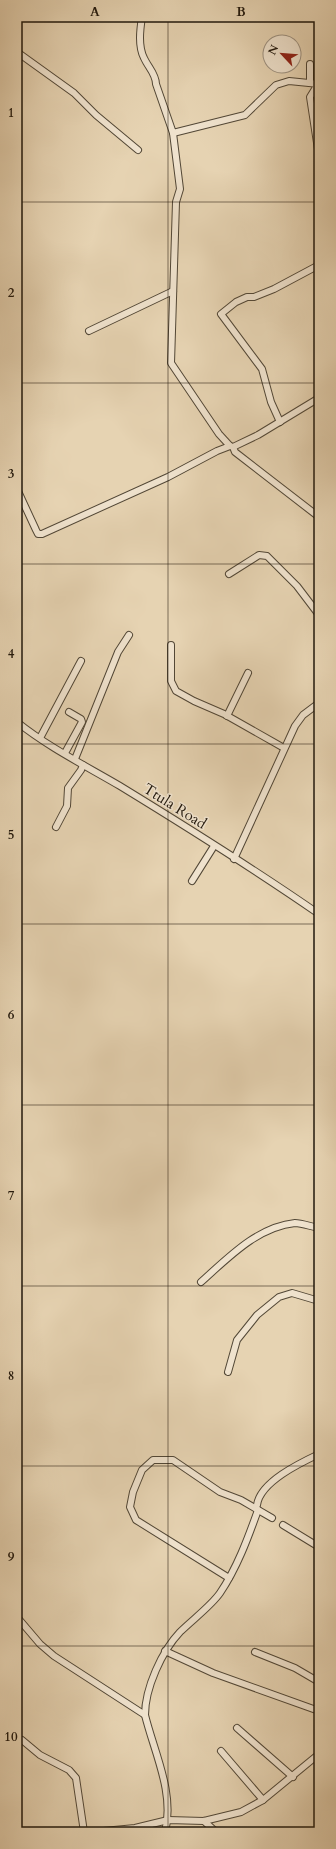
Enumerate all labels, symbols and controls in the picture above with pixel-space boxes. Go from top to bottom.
text: A [90,3,100,21]
text: B [236,3,246,21]
north arrow [262,34,302,74]
text: N [265,42,282,57]
text: 1 [8,104,14,122]
text: 2 [8,284,15,302]
text: 3 [8,465,15,483]
text: 4 [8,645,15,663]
street label: Ttula Road [139,779,211,833]
text: 5 [8,826,14,844]
text: 6 [8,1006,15,1024]
text: 7 [8,1187,15,1205]
text: 8 [8,1367,14,1385]
text: 9 [8,1548,15,1566]
text: 10 [4,1728,18,1746]

